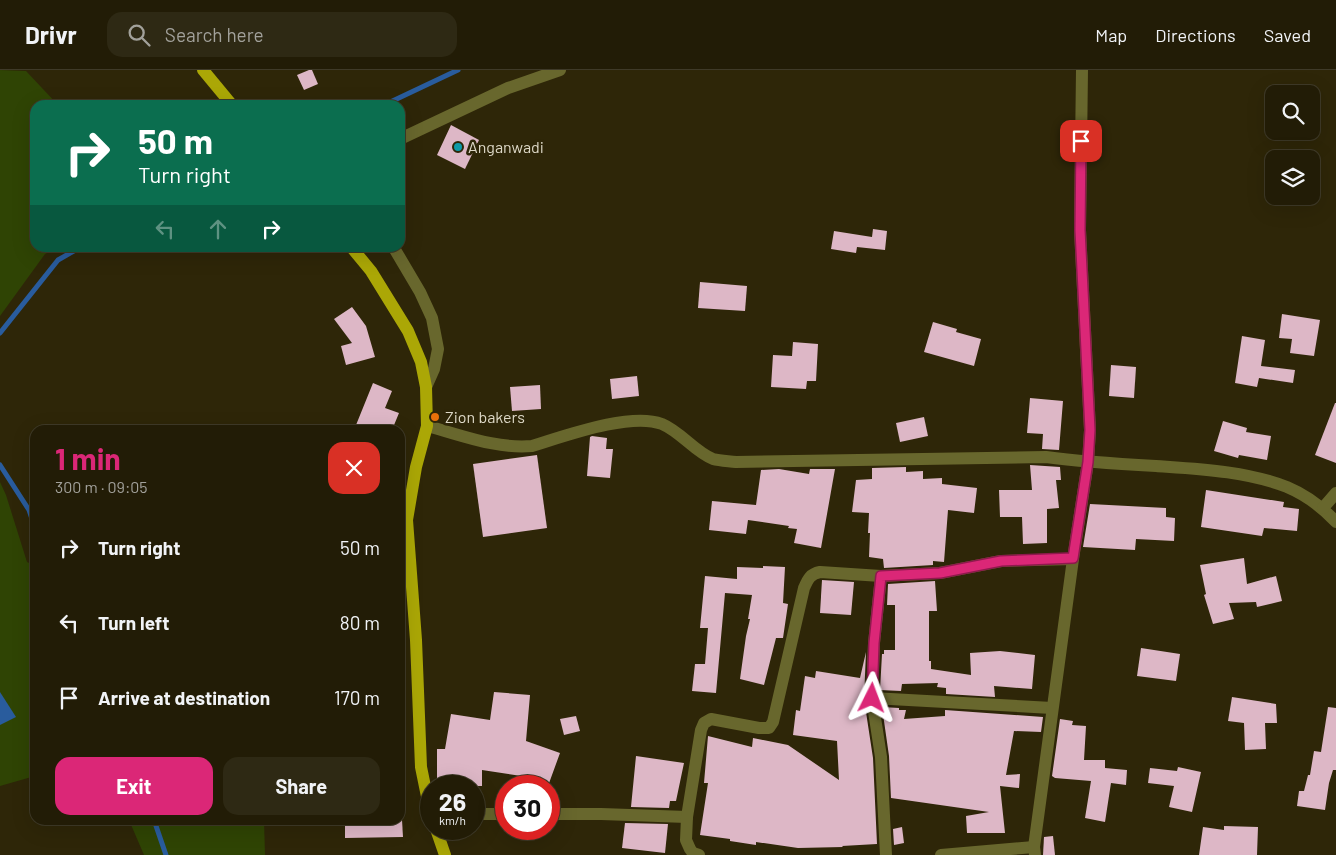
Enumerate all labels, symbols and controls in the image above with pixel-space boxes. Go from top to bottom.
search box [107,12,457,57]
text: Drivr [25,20,77,49]
icon: search [125,21,153,49]
text: Search here [165,23,264,46]
text: Map [1095,24,1127,46]
text: Directions [1155,24,1236,46]
text: Saved [1264,24,1311,46]
map controls [1265,85,1320,205]
button: search [1265,85,1320,140]
text: 50 m [138,119,213,161]
icon: right [55,120,120,185]
pin [1060,120,1102,162]
icon: arrive [1067,127,1095,155]
place label: Anganwadi [468,137,544,156]
marker: Anganwadi [452,141,464,153]
button: layers [1265,150,1320,205]
text: Turn right [138,161,231,187]
icon: left [151,215,179,243]
icon: ahead [204,215,232,243]
icon: right [257,215,285,243]
place label: Zion bakers [445,407,525,426]
marker: Zion bakers [429,411,441,423]
text: 1 min [55,440,121,476]
button: close [328,442,380,494]
text: 300 m · 09:05 [55,477,148,496]
icon: right [55,534,83,562]
text: Turn right [98,536,180,559]
text: 50 m [340,536,380,559]
icon: left [55,609,83,637]
text: Turn left [98,611,169,634]
text: 80 m [340,611,380,634]
position arrow [845,671,897,723]
icon: arrive [55,684,83,712]
text: Arrive at destination [98,686,270,709]
text: 170 m [334,686,380,709]
button: Exit [55,757,213,815]
button: Share [223,757,380,815]
speed limit sign: 30 [495,775,560,840]
text: 26 [439,786,466,816]
text: km/h [439,813,466,827]

